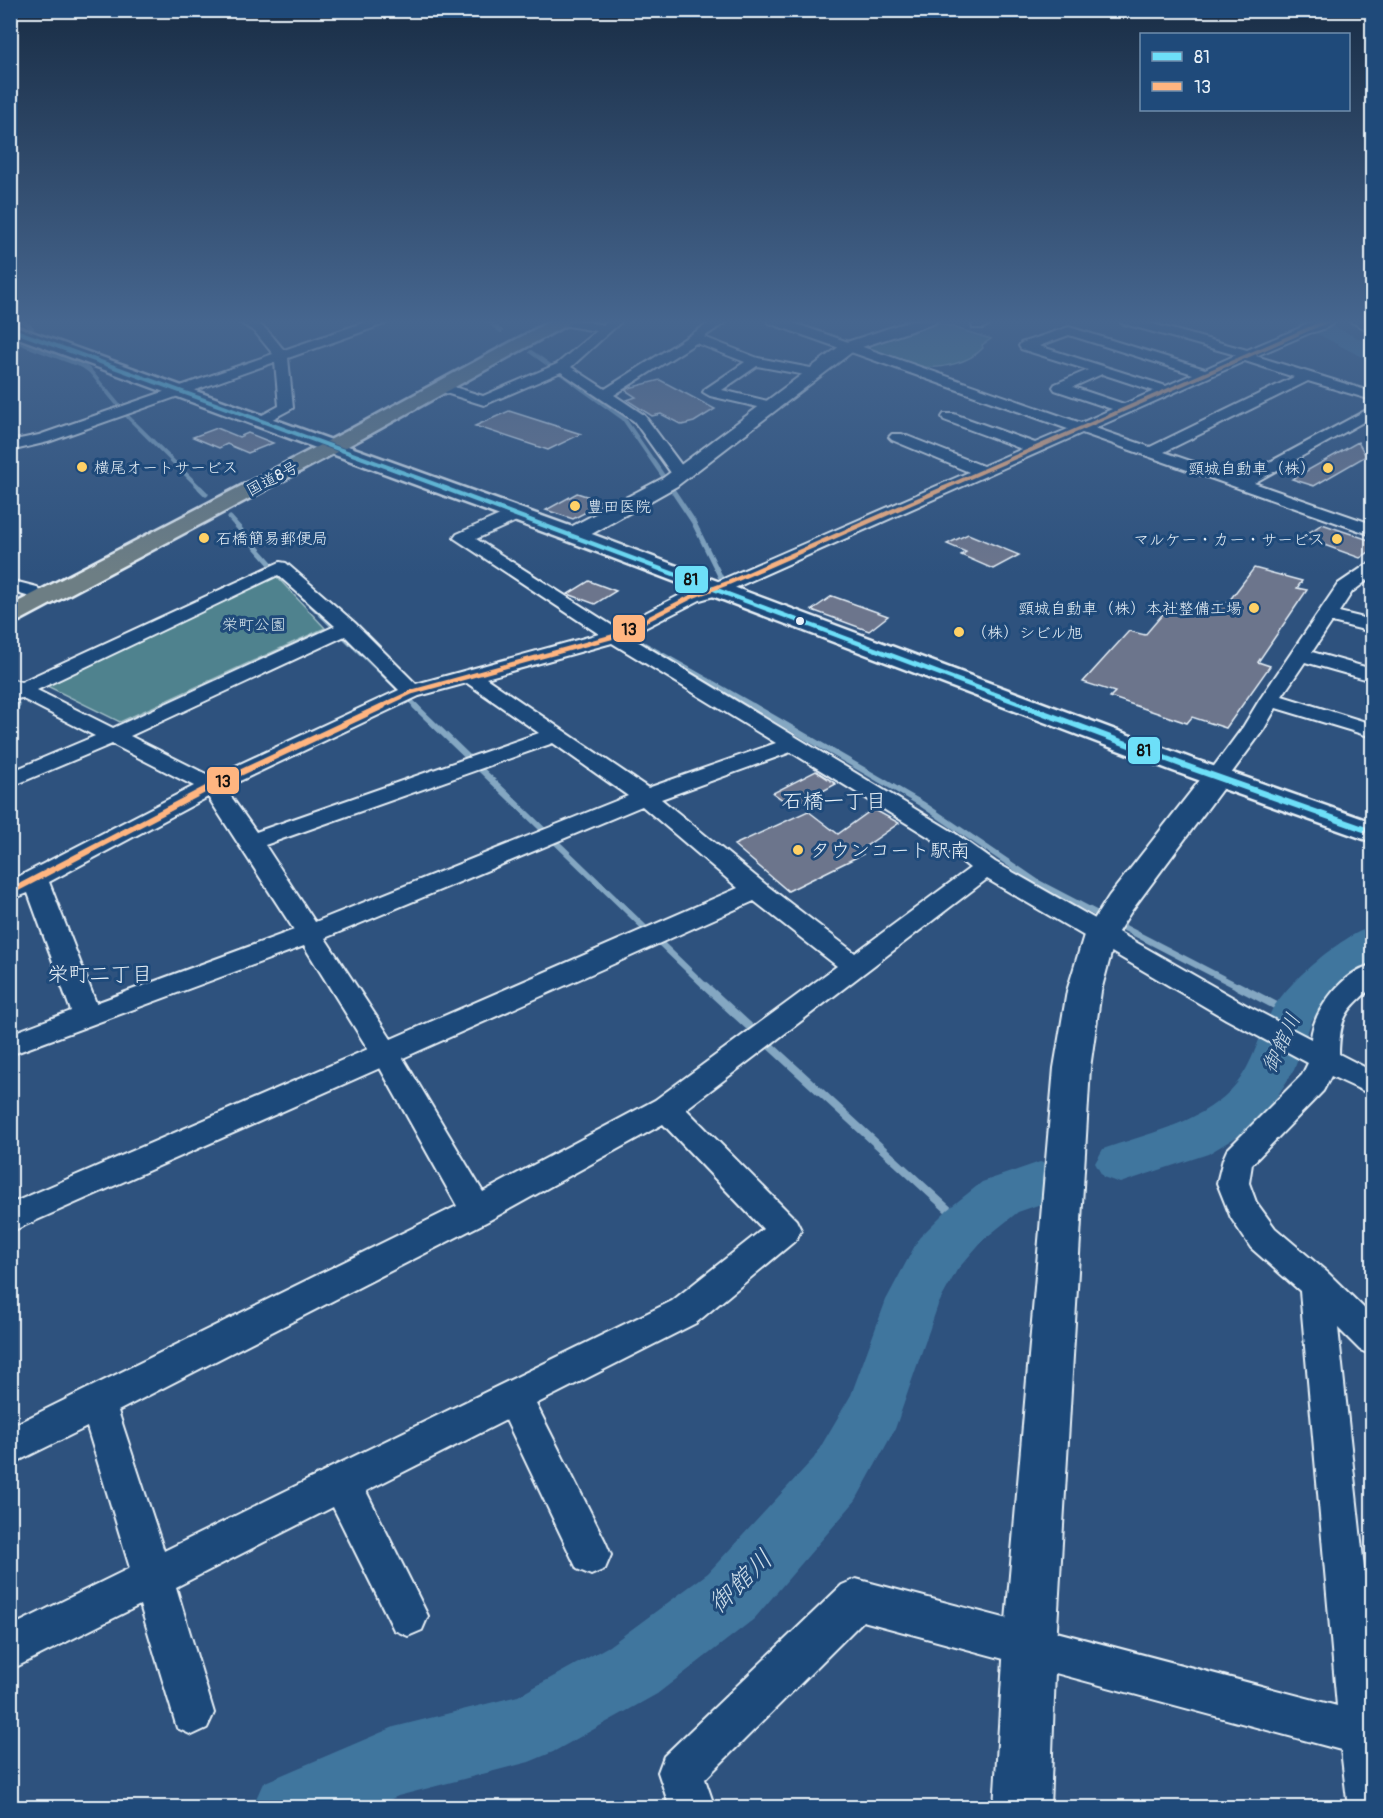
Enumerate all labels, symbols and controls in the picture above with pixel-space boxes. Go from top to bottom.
legend [1140,33,1350,111]
text: 81 [1194,46,1210,69]
text: 13 [1194,76,1211,99]
street label: 国道8号 [243,457,302,501]
place label: 横尾オートサービス [94,458,238,478]
place label: 頸城自動車（株） [1188,459,1316,479]
marker: 横尾オートサービス [75,460,89,474]
marker: 頸城自動車（株） [1321,461,1335,475]
place label: 豊田医院 [587,497,651,517]
marker: 豊田医院 [568,499,582,513]
place label: 石橋簡易郵便局 [216,529,328,549]
place label: マルケー・カー・サービス [1133,530,1325,550]
marker: 石橋簡易郵便局 [197,531,211,545]
marker: マルケー・カー・サービス [1330,532,1344,546]
line badge: 81 [674,565,709,594]
text: 81 [684,570,698,590]
place label: 頸城自動車（株）本社整備工場 [1018,599,1242,619]
marker: 頸城自動車（株）本社整備工場 [1247,601,1261,615]
line badge: 13 [612,614,646,643]
park label: 栄町公園 [222,615,286,635]
unlabelled marker [794,615,806,627]
text: 13 [621,620,637,640]
place label: （株）シビル旭 [971,623,1083,643]
marker: （株）シビル旭 [952,625,966,639]
line badge: 81 [1127,736,1161,765]
text: 81 [1137,741,1151,761]
line badge: 13 [206,766,240,795]
text: 13 [215,772,231,792]
district label: 石橋一丁目 [782,788,887,815]
place label: タウンコート駅南 [810,838,970,863]
marker: タウンコート駅南 [791,843,805,857]
district label: 栄町二丁目 [48,961,153,988]
water label: 御館川 [1256,1009,1307,1077]
water label: 御館川 [702,1543,780,1620]

